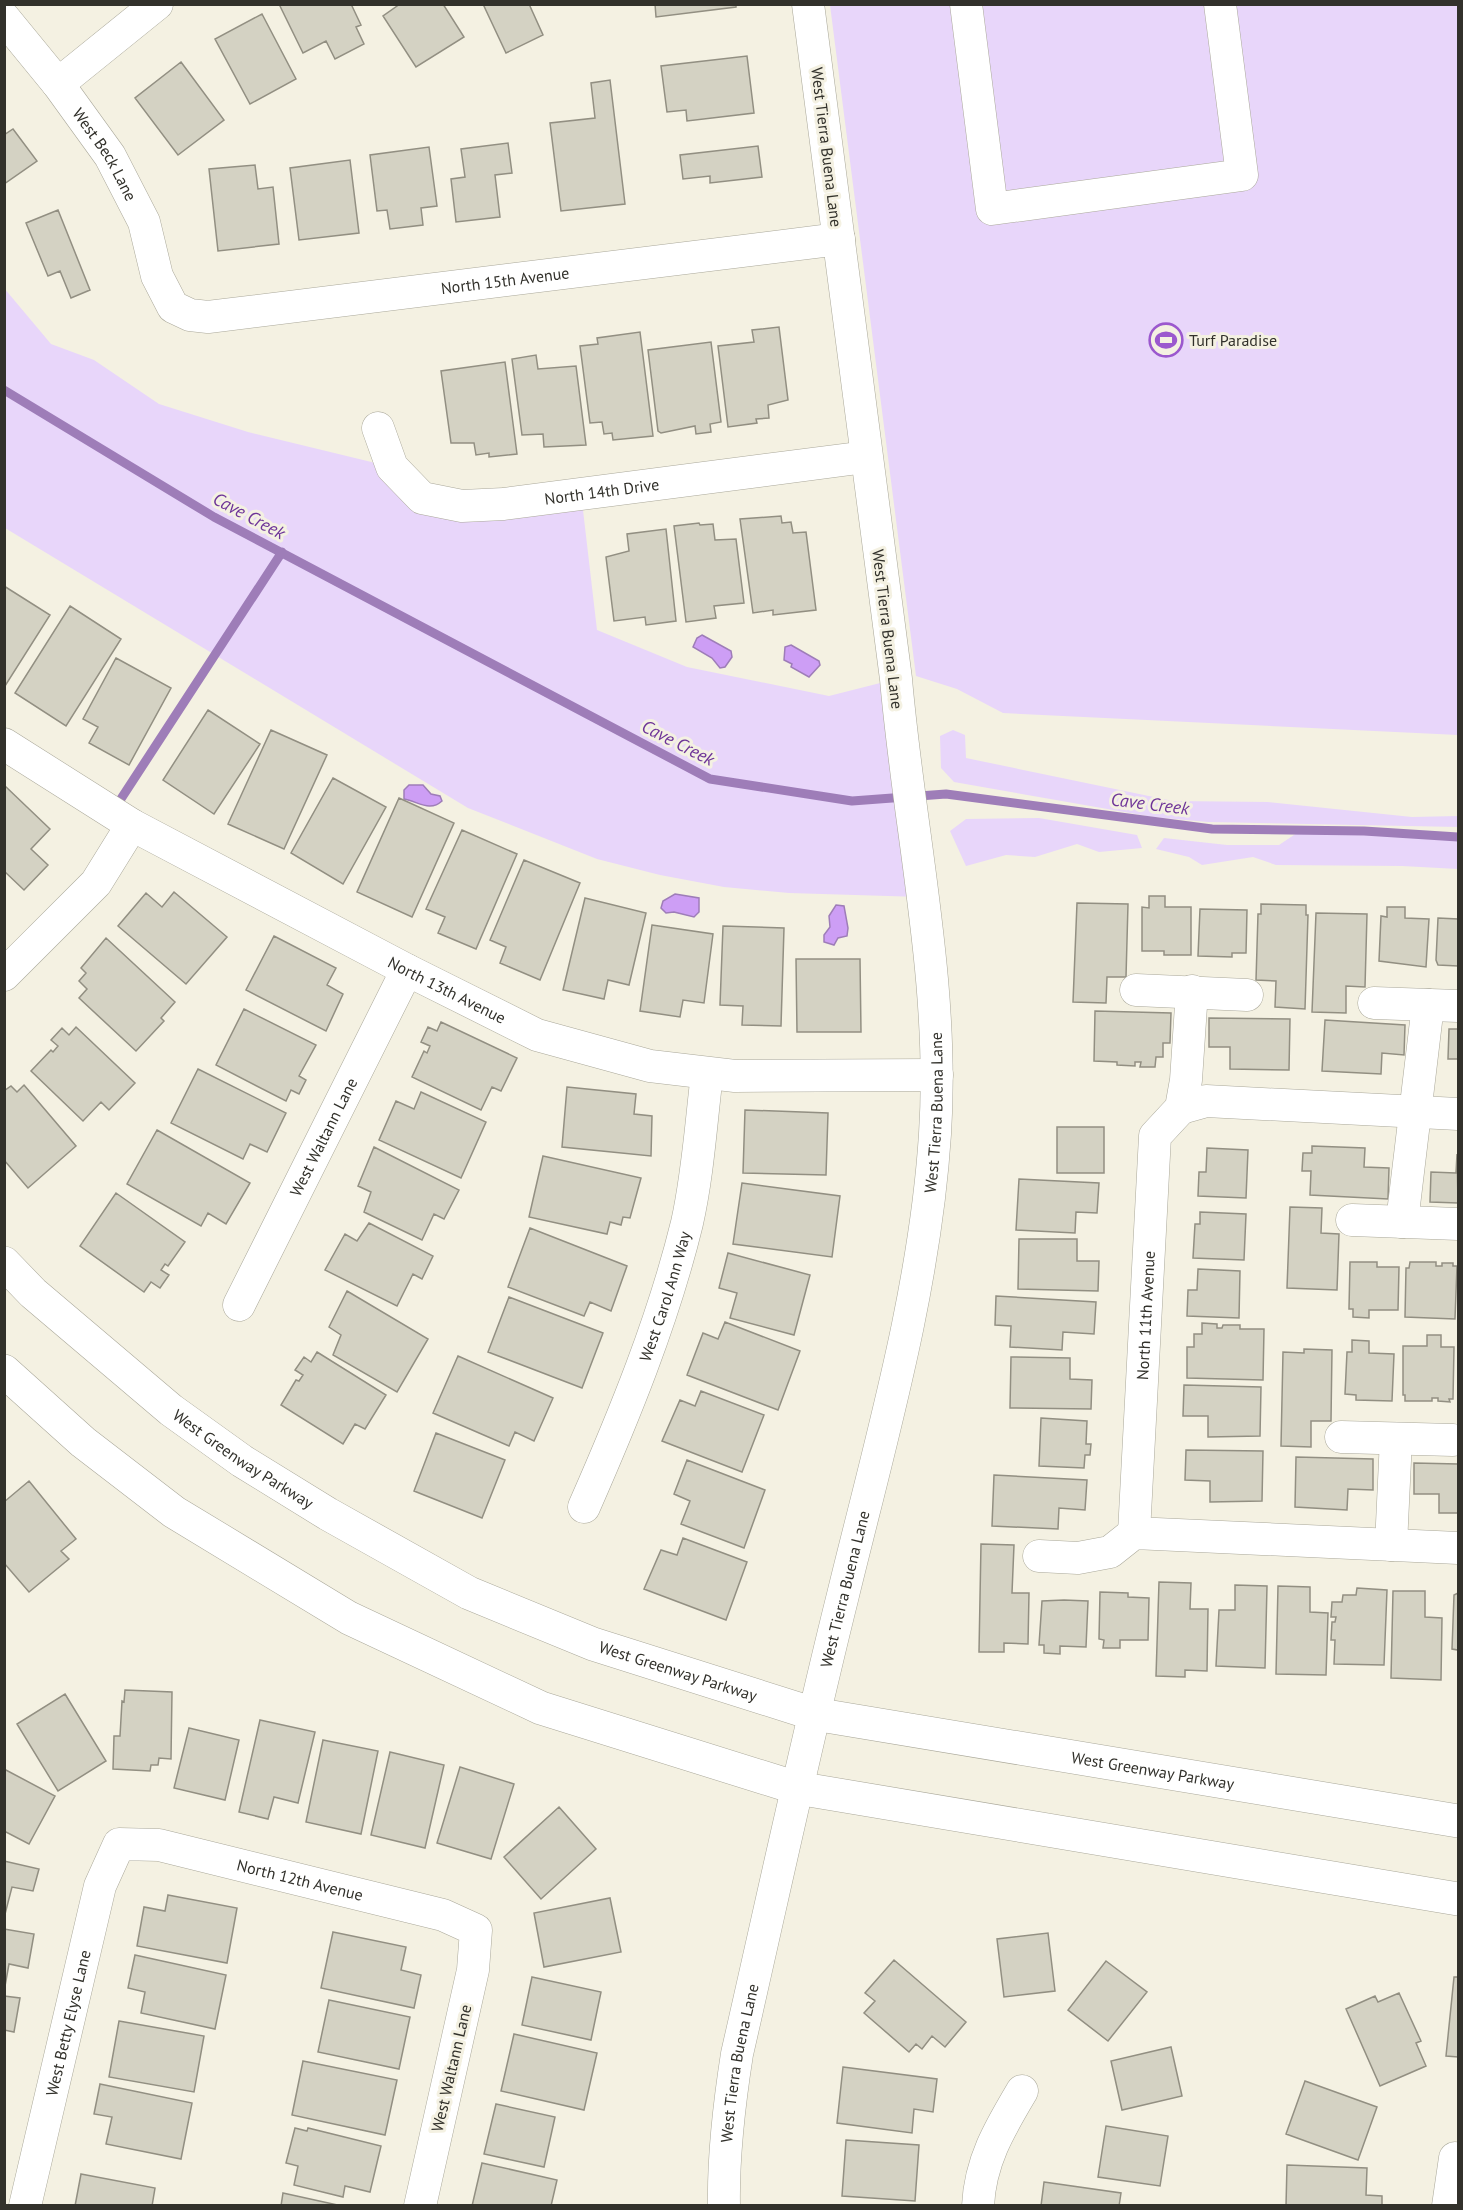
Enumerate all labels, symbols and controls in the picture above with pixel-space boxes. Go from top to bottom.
street label: West Tierra Buena Lane [807,66,847,228]
street label: West Beck Lane [68,104,141,204]
street label: North 15th Avenue [440,262,570,298]
sports icon: Turf Paradise [1148,322,1184,358]
place label: Turf Paradise [1189,330,1277,350]
street label: North 14th Drive [543,474,660,509]
water label: Cave Creek [209,487,290,545]
street label: West Tierra Buena Lane [868,548,908,710]
water label: Cave Creek [638,714,719,771]
water label: Cave Creek [1110,787,1191,820]
street label: North 13th Avenue [385,952,509,1028]
street label: West Tierra Buena Lane [920,1032,947,1194]
street label: West Waltann Lane [285,1074,361,1200]
street label: West Carol Ann Way [635,1229,695,1364]
street label: North 11th Avenue [1132,1250,1159,1380]
street label: West Greenway Parkway [169,1405,318,1513]
street label: West Tierra Buena Lane [816,1509,874,1670]
street label: West Greenway Parkway [596,1637,760,1706]
street label: West Greenway Parkway [1070,1747,1236,1794]
street label: North 12th Avenue [235,1855,365,1905]
street label: West Betty Elyse Lane [41,1948,95,2098]
street label: West Tierra Buena Lane [716,1982,763,2143]
street label: West Waltann Lane [427,2002,475,2134]

